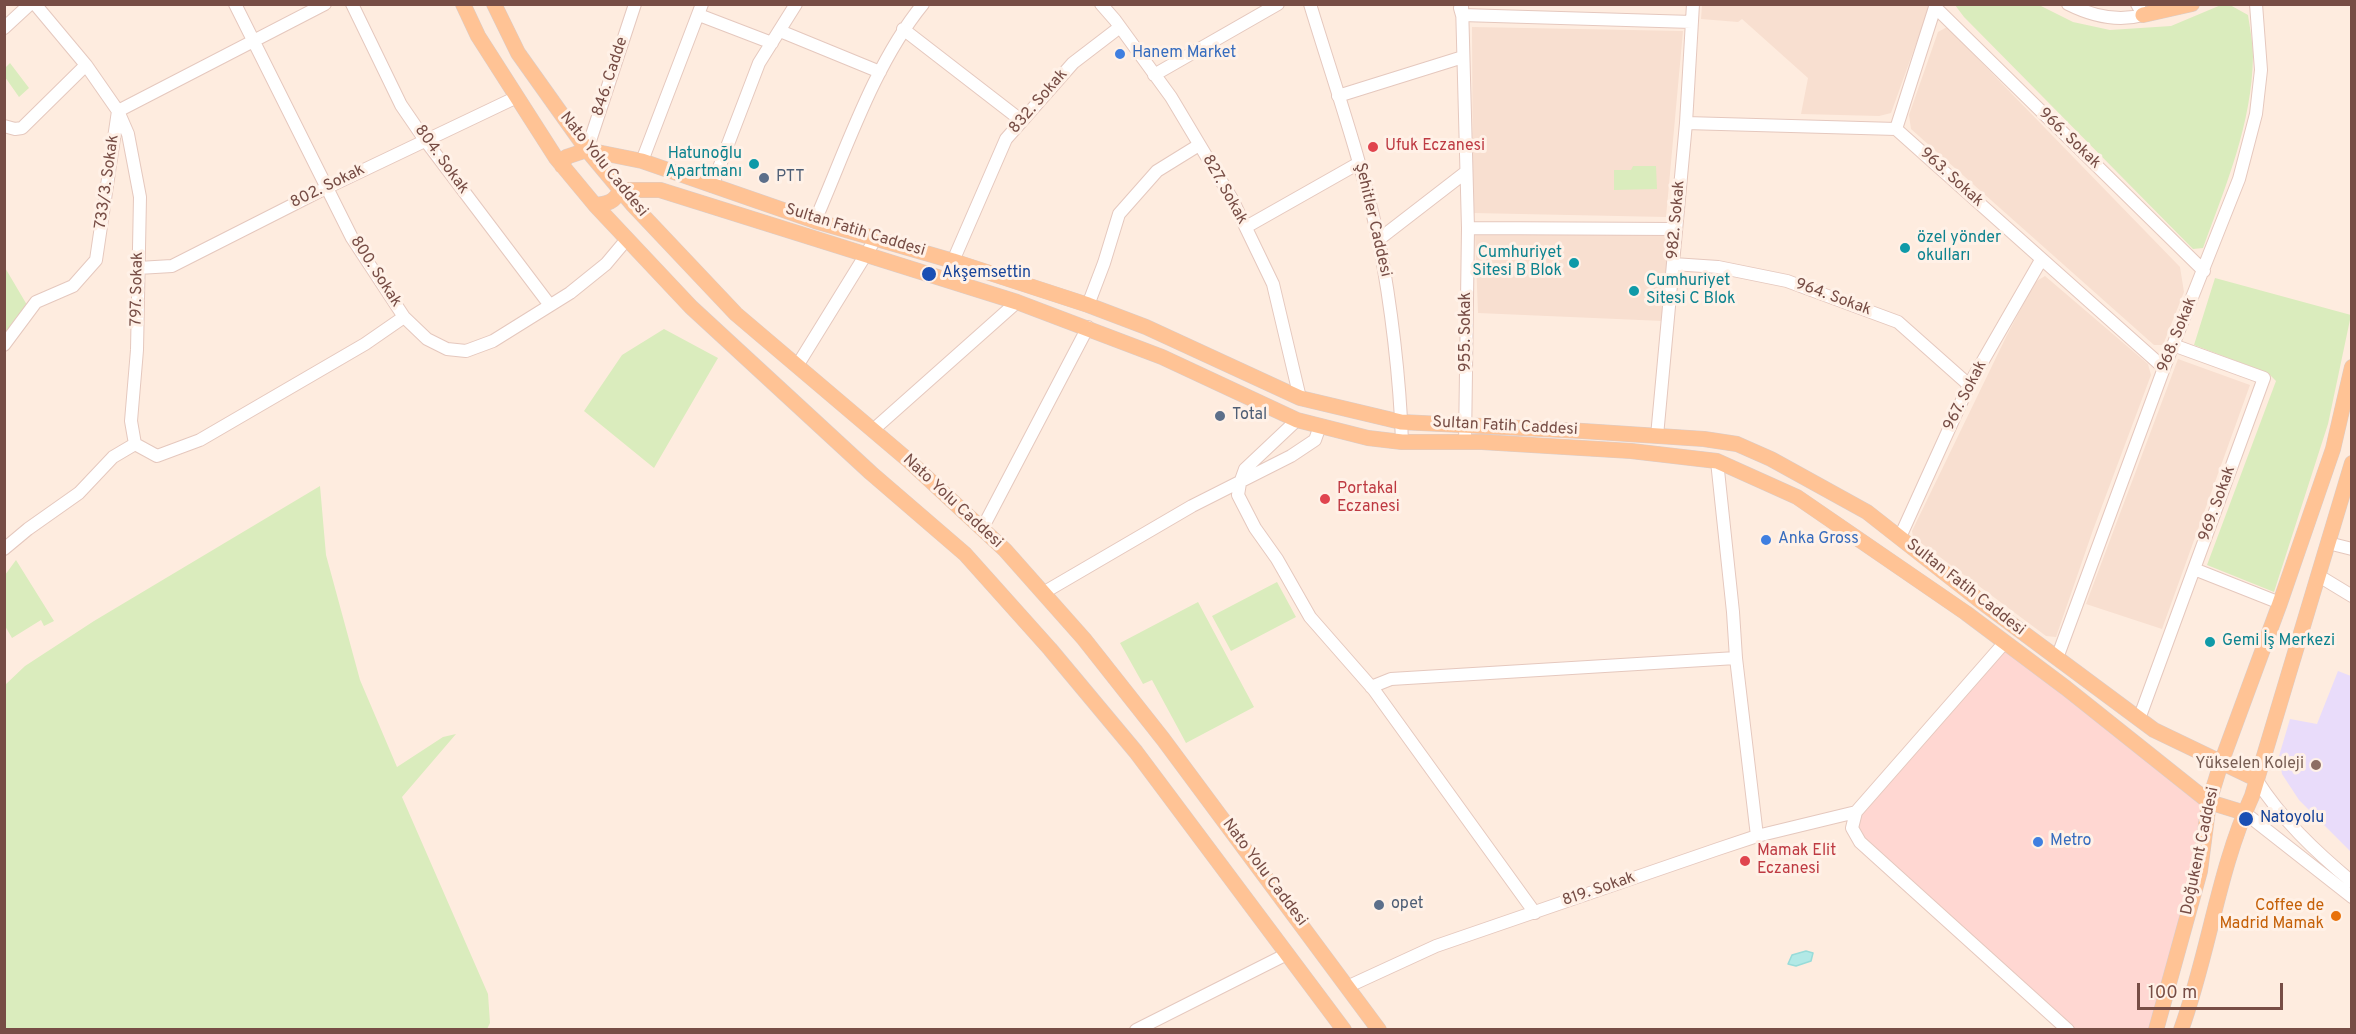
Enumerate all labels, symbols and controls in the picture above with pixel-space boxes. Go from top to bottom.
street label: 846. Cadde [589,35,633,119]
place label: Hanem Market [1132,44,1236,64]
marker: Hanem Market [1113,47,1127,61]
street label: 832. Sokak [1006,66,1072,138]
street label: 966. Sokak [2034,105,2104,173]
street label: Nato Yolu Caddesi [555,109,651,221]
street label: 804. Sokak [410,122,472,198]
street label: 733/3. Sokak [92,134,124,230]
place label: Ufuk Eczanesi [1385,137,1485,157]
marker: Ufuk Eczanesi [1366,140,1380,154]
street label: 963. Sokak [1915,144,1987,212]
place label: Hatunoğlu Apartmanı [666,145,742,183]
street label: 827. Sokak [1197,152,1251,228]
marker: Hatunoğlu Apartmanı [747,157,761,171]
street label: 802. Sokak [288,161,368,213]
street label: Şehitler Caddesi [1350,161,1394,279]
place label: PTT [776,168,805,188]
marker: PTT [757,171,771,185]
street label: 982. Sokak [1664,180,1690,260]
street label: Sultan Fatih Caddesi [783,201,927,261]
place label: özel yönder okulları [1917,229,2001,267]
street label: 800. Sokak [345,233,405,311]
marker: özel yönder okulları [1898,241,1912,255]
place label: Cumhuriyet Sitesi B Blok [1472,244,1562,282]
street label: 797. Sokak [128,251,148,327]
marker: Cumhuriyet Sitesi B Blok [1567,256,1581,270]
place label: Akşemsettin [942,264,1031,284]
marker: Akşemsettin [920,265,938,283]
place label: Cumhuriyet Sitesi C Blok [1646,272,1736,310]
street label: 964. Sokak [1792,275,1874,321]
marker: Cumhuriyet Sitesi C Blok [1627,284,1641,298]
street label: 955. Sokak [1457,292,1477,372]
street label: 968. Sokak [2154,295,2202,375]
street label: 967. Sokak [1940,358,1992,434]
place label: Total [1232,406,1267,426]
marker: Total [1213,409,1227,423]
street label: Sultan Fatih Caddesi [1432,414,1578,440]
street label: Nato Yolu Caddesi [898,451,1006,553]
street label: 969. Sokak [2196,464,2240,544]
place label: Portakal Eczanesi [1337,480,1400,518]
marker: Portakal Eczanesi [1318,492,1332,506]
place label: Anka Gross [1778,530,1859,550]
marker: Anka Gross [1759,533,1773,547]
street label: Sultan Fatih Caddesi [1902,536,2028,640]
place label: Gemi İş Merkezi [2222,632,2335,652]
marker: Gemi İş Merkezi [2203,635,2217,649]
place label: Yükselen Koleji [2195,755,2304,775]
marker: Yükselen Koleji [2309,758,2323,772]
street label: Doğukent Caddesi [2178,785,2224,917]
place label: Natoyolu [2260,809,2324,829]
marker: Natoyolu [2237,810,2255,828]
street label: Nato Yolu Caddesi [1217,816,1311,930]
place label: Metro [2050,832,2092,852]
marker: Metro [2031,835,2045,849]
place label: Mamak Elit Eczanesi [1757,842,1836,880]
marker: Mamak Elit Eczanesi [1738,854,1752,868]
street label: 819. Sokak [1560,869,1638,911]
place label: opet [1391,895,1424,915]
place label: Coffee de Madrid Mamak [2219,897,2324,935]
marker: opet [1372,898,1386,912]
marker: Coffee de Madrid Mamak [2329,909,2343,923]
scale bar [2140,971,2286,1009]
text: 100 m [2148,982,2197,1005]

